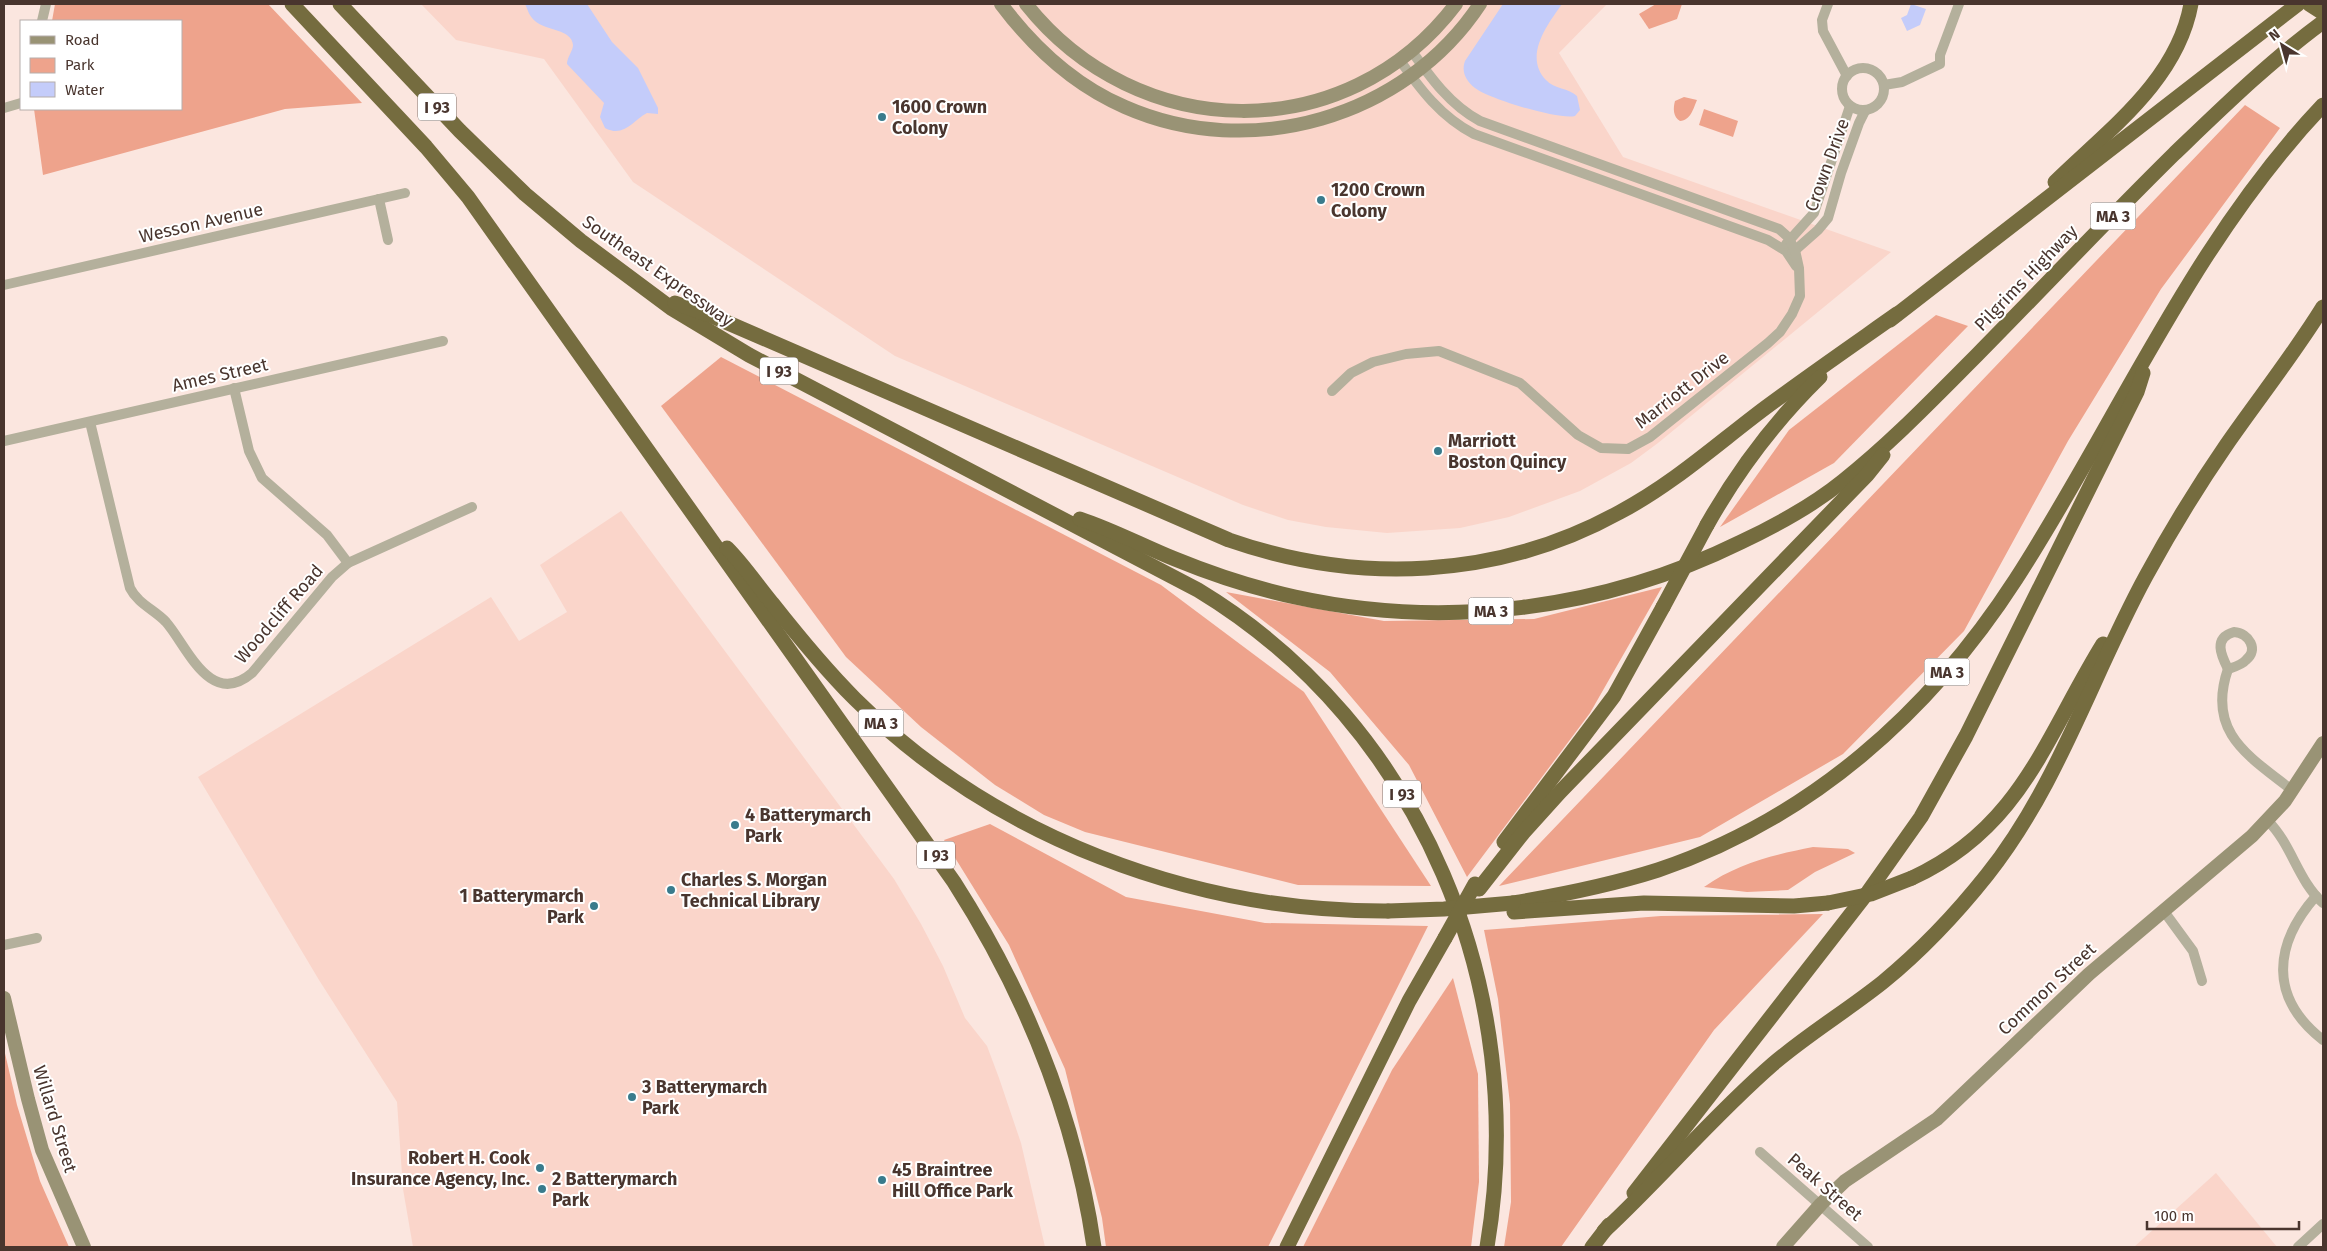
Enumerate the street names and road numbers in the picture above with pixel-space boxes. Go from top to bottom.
road number: I 93 [418,94,456,120]
street label: Crown Drive [1800,116,1854,214]
street label: Wesson Avenue [137,198,265,248]
road number: MA 3 [2090,202,2136,230]
street label: Southeast Expressway [578,210,738,332]
street label: Pilgrims Highway [1970,220,2082,336]
street label: Marriott Drive [1631,346,1733,434]
street label: Ames Street [170,353,270,397]
road number: I 93 [760,358,798,384]
street label: Woodcliff Road [230,560,328,668]
road number: MA 3 [1468,598,1514,624]
road number: MA 3 [1924,659,1970,686]
road number: MA 3 [858,710,904,736]
road number: I 93 [1383,781,1421,808]
road number: I 93 [917,842,955,868]
street label: Common Street [1994,938,2101,1040]
street label: Willard Street [28,1063,82,1176]
street label: Peak Street [1783,1148,1867,1226]

